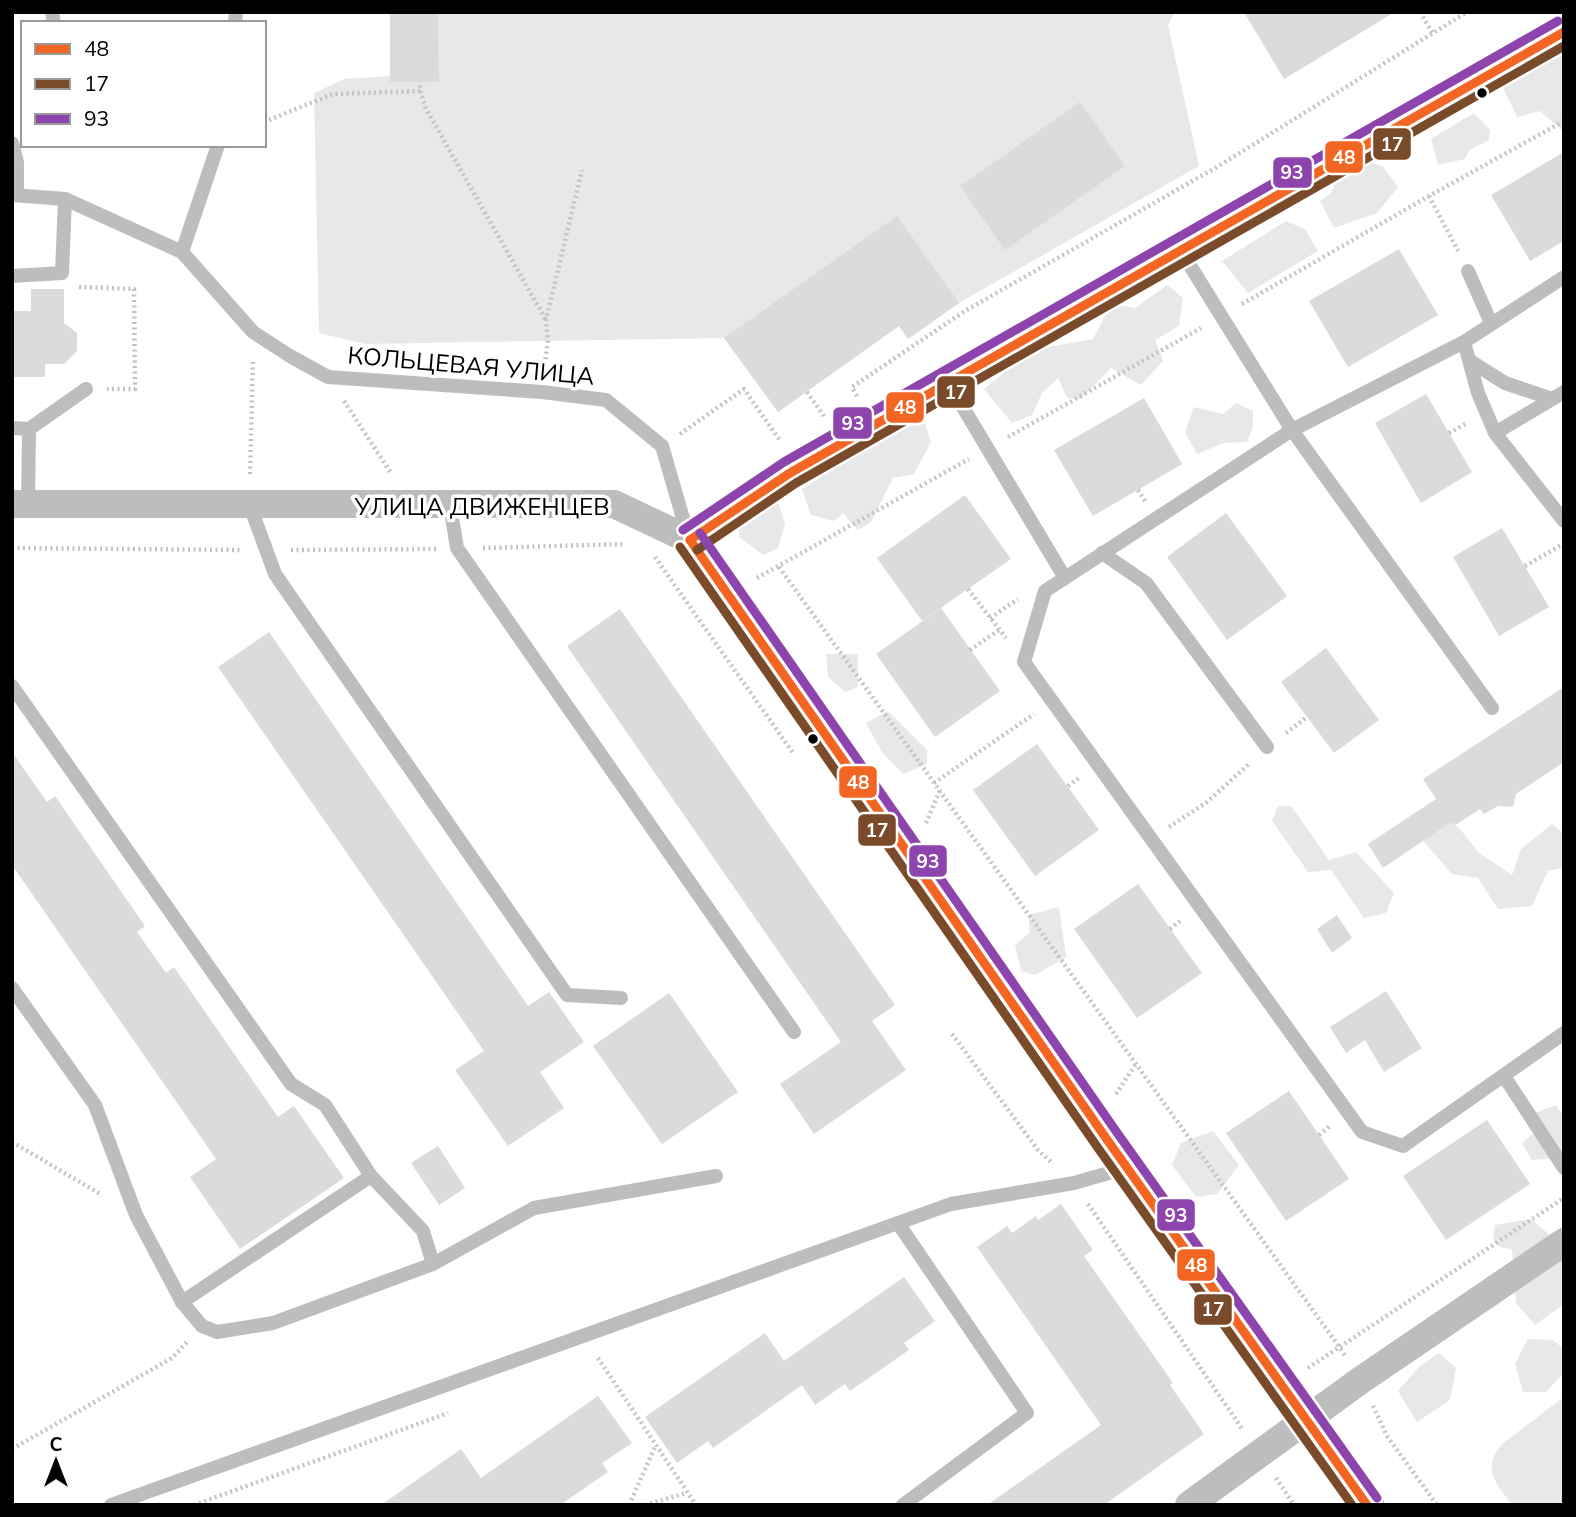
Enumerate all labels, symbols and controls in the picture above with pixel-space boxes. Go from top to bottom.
legend [21,21,266,147]
text: 48 [84,35,109,61]
text: 17 [84,70,109,96]
unlabelled marker [1475,86,1489,100]
text: 93 [84,105,109,131]
line badge: 17 [1372,127,1412,161]
text: 17 [1381,132,1403,156]
line badge: 48 [1324,140,1364,174]
text: 48 [1333,145,1355,169]
line badge: 93 [1272,156,1313,189]
text: 93 [1281,160,1303,184]
street label: КОЛЬЦЕВАЯ УЛИЦА [346,339,596,391]
line badge: 17 [936,375,976,409]
text: 17 [945,380,967,404]
line badge: 48 [885,391,925,424]
text: 48 [894,395,916,419]
line badge: 93 [832,406,873,440]
text: 93 [842,411,864,435]
street label: УЛИЦА ДВИЖЕНЦЕВ [354,491,609,521]
unlabelled marker [806,732,820,746]
line badge: 48 [838,765,878,799]
text: 48 [847,770,869,794]
line badge: 17 [857,813,897,847]
text: 17 [866,818,888,842]
line badge: 93 [908,844,948,878]
text: 93 [917,849,939,873]
line badge: 93 [1156,1198,1196,1232]
text: 93 [1165,1203,1187,1227]
line badge: 48 [1176,1248,1216,1282]
text: 48 [1185,1253,1207,1277]
line badge: 17 [1193,1293,1233,1326]
text: 17 [1202,1297,1224,1321]
north arrow [21,1426,91,1496]
text: С [49,1432,63,1456]

